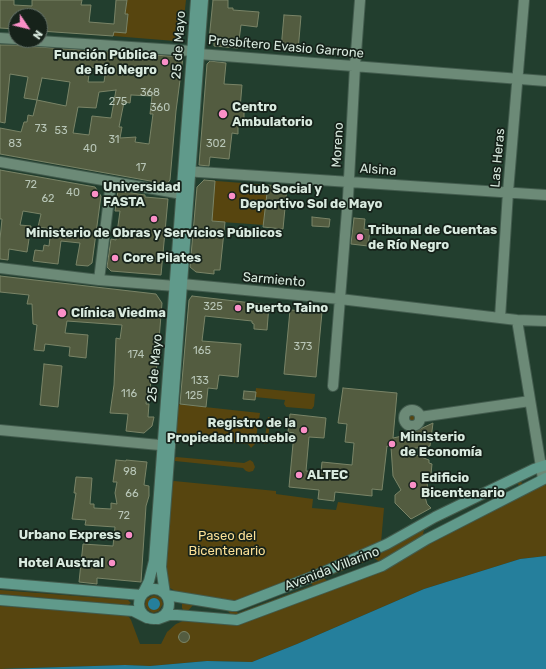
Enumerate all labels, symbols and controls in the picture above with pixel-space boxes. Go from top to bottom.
north arrow [8,8,48,48]
street label: 25 de Mayo [169,10,189,80]
text: N [30,28,45,42]
street label: Presbítero Evasio Garrone [207,32,365,62]
place label: Función Pública de Río Negro [54,47,157,78]
marker: Función Pública de Río Negro [160,57,170,67]
house number: 368 [140,86,160,100]
house number: 275 [109,95,127,109]
place label: Centro Ambulatorio [232,99,313,130]
house number: 360 [150,101,170,115]
marker: Centro Ambulatorio [217,108,229,120]
house number: 73 [35,122,47,136]
street label: Moreno [329,122,347,168]
house number: 53 [54,124,68,138]
street label: Las Heras [488,128,508,188]
house number: 31 [108,133,120,147]
house number: 83 [8,137,22,151]
house number: 302 [206,137,226,151]
house number: 40 [83,142,97,156]
house number: 17 [136,161,146,175]
street label: Alsina [359,161,397,179]
house number: 72 [25,178,37,192]
place label: Universidad FASTA [103,179,181,210]
place label: Club Social y Deportivo Sol de Mayo [240,181,382,212]
house number: 40 [66,186,80,200]
marker: Universidad FASTA [90,189,100,199]
marker: Club Social y Deportivo Sol de Mayo [227,191,237,201]
house number: 62 [41,192,55,206]
marker: Ministerio de Obras y Servicios Públicos [149,214,159,224]
place label: Tribunal de Cuentas de Río Negro [368,222,497,253]
place label: Ministerio de Obras y Servicios Públicos [26,225,282,241]
marker: Tribunal de Cuentas de Río Negro [355,232,365,242]
place label: Core Pilates [123,250,201,266]
marker: Core Pilates [110,253,120,263]
street label: Sarmiento [242,270,306,290]
house number: 325 [203,300,223,314]
place label: Puerto Taino [246,300,328,316]
marker: Puerto Taino [233,303,243,313]
place label: Clínica Viedma [71,305,166,321]
marker: Clínica Viedma [56,307,68,319]
street label: 25 de Mayo [144,333,166,403]
house number: 373 [294,340,312,354]
house number: 165 [193,344,211,358]
house number: 174 [128,348,144,362]
house number: 133 [191,374,209,388]
house number: 116 [121,387,137,401]
house number: 125 [185,389,203,403]
place label: Registro de la Propiedad Inmueble [167,415,296,446]
marker: Registro de la Propiedad Inmueble [299,425,309,435]
place label: Ministerio de Economía [400,429,482,460]
marker: Ministerio de Economía [387,439,397,449]
house number: 98 [123,465,137,479]
place label: ALTEC [307,467,348,483]
marker: ALTEC [294,470,304,480]
place label: Edificio Bicentenario [421,470,505,501]
marker: Edificio Bicentenario [408,480,418,490]
house number: 66 [125,487,139,501]
house number: 72 [118,509,130,523]
place label: Urbano Express [19,527,121,543]
park label: Paseo del Bicentenario [188,528,266,559]
marker: Urbano Express [124,530,134,540]
street label: Avenida Villarino [282,544,382,594]
place label: Hotel Austral [18,555,104,571]
marker: Hotel Austral [107,558,117,568]

